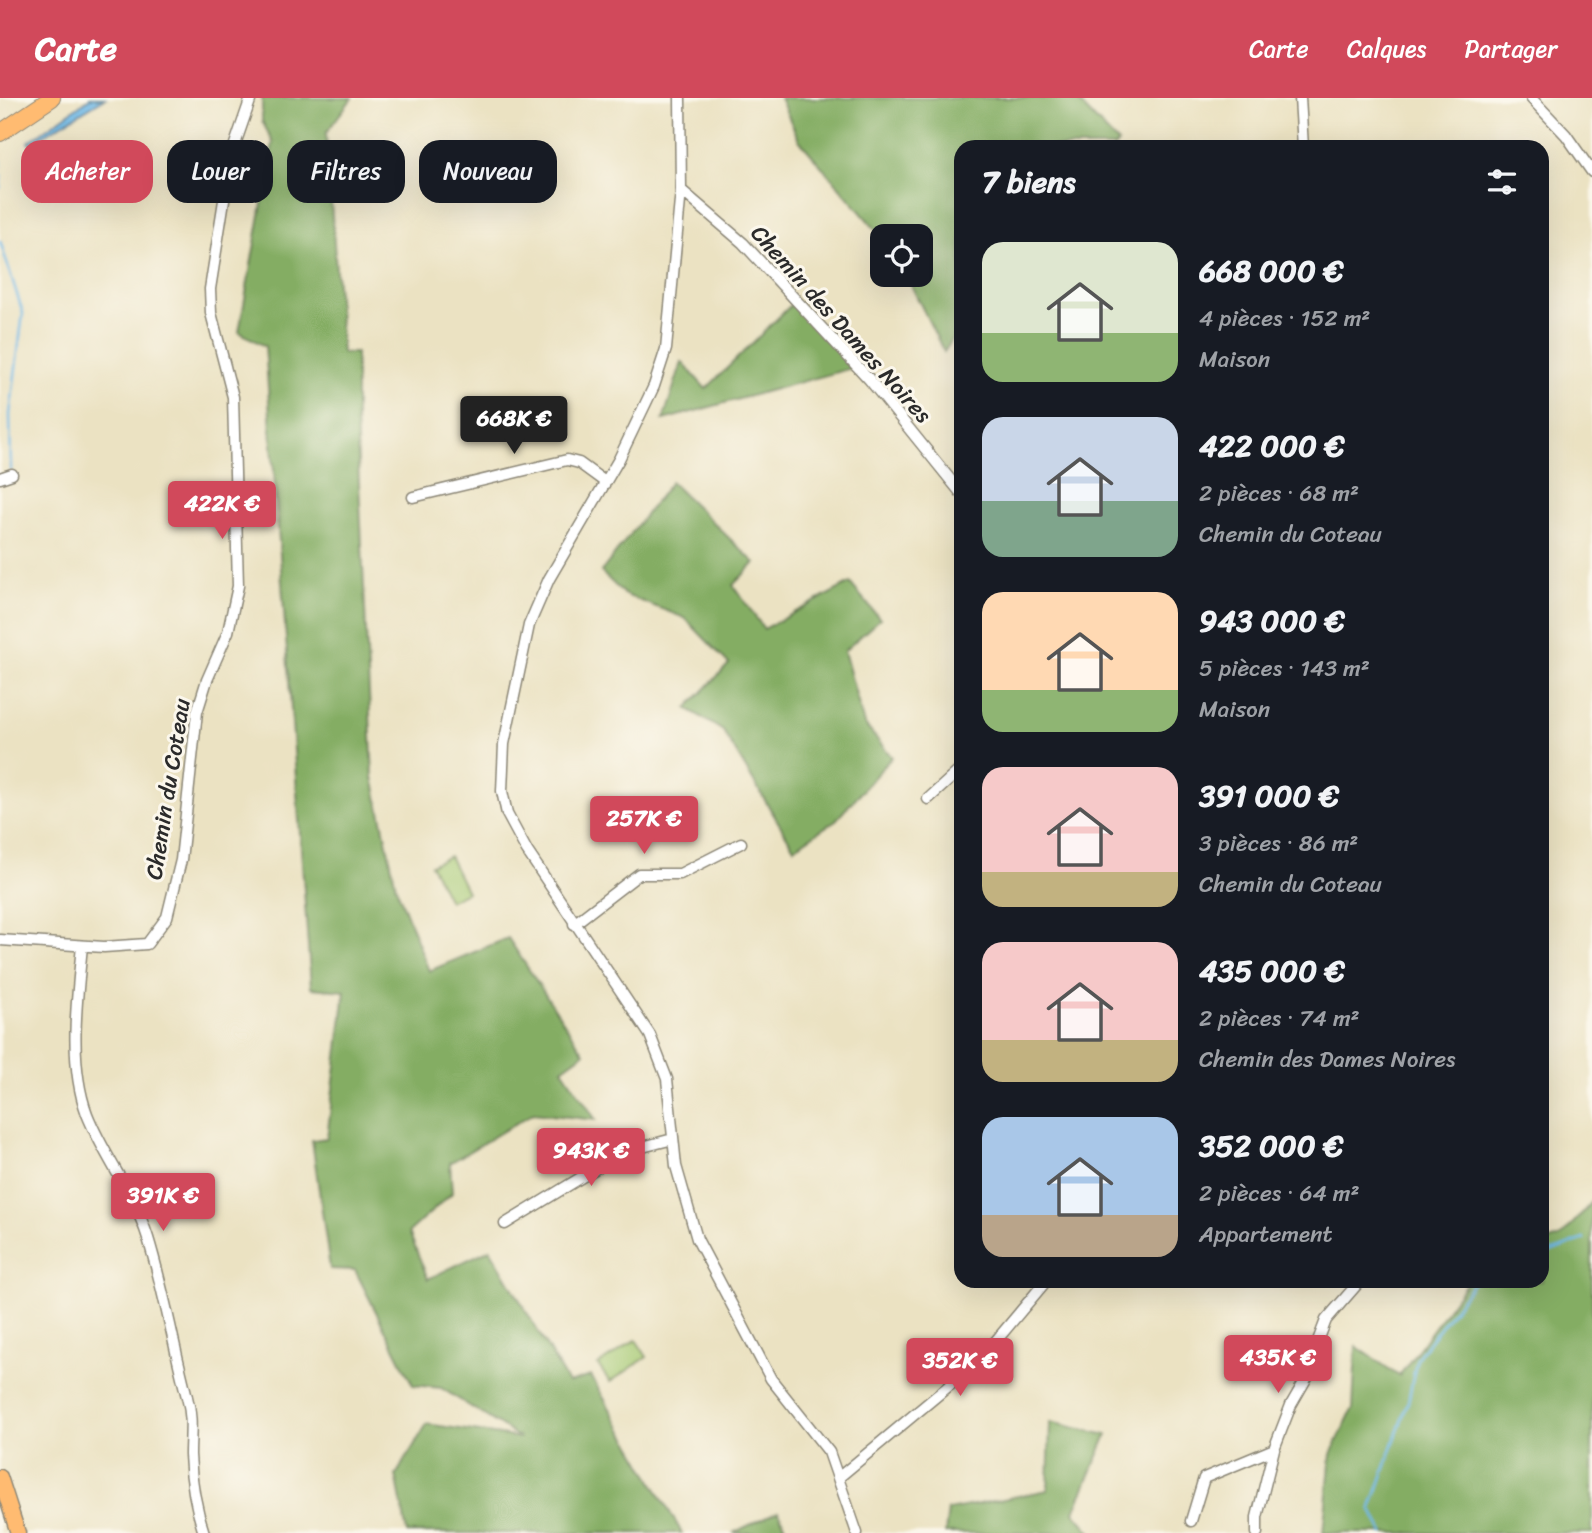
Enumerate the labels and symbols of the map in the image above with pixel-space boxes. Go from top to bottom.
street label: Chemin des Dames Noires [740,215,942,433]
pin: 668K € [457,396,571,456]
pin: 422K € [165,482,279,541]
street label: Chemin du Coteau [133,695,203,883]
pin: 257K € [587,796,701,856]
pin: 943K € [534,1128,648,1188]
pin: 391K € [106,1174,220,1233]
pin: 435K € [1221,1336,1335,1395]
pin: 352K € [903,1338,1017,1398]

